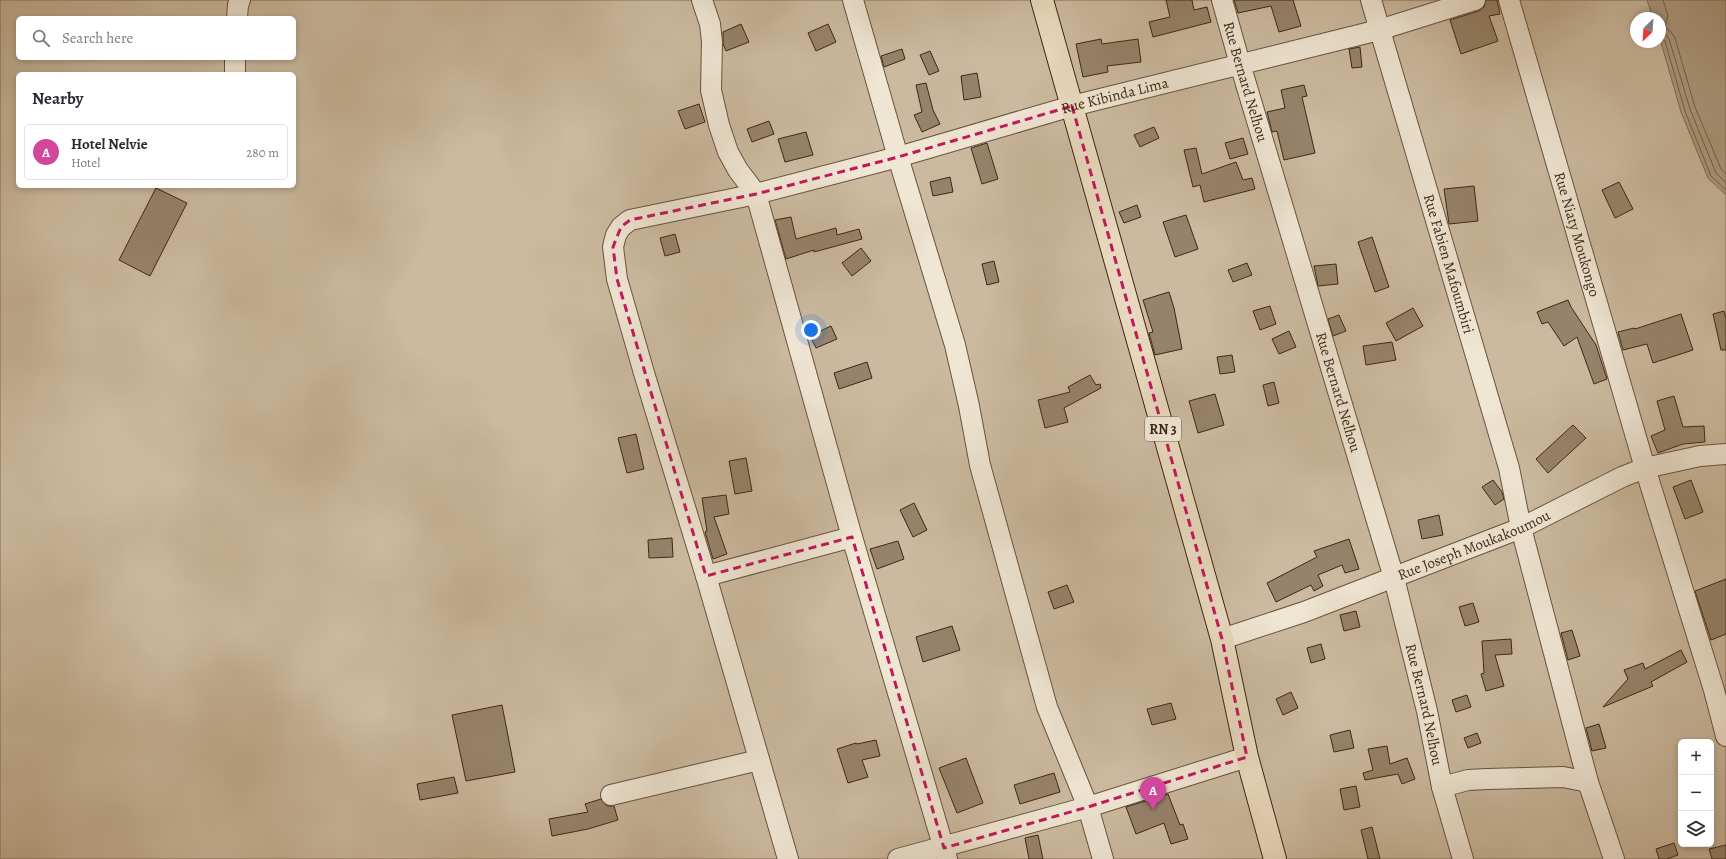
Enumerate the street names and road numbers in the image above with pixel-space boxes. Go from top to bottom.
street label: Rue Bernard Nelhou [1219,19,1273,145]
street label: Rue Kibinda Lima [1059,73,1170,119]
street label: Rue Niaty Moukongo [1549,170,1605,299]
street label: Rue Fabien Mafoumbiri [1419,192,1479,336]
street label: Rue Bernard Nelhou [1311,330,1366,455]
road number: RN 3 [1145,417,1181,441]
street label: Rue Joseph Moukakoumou [1395,504,1554,585]
street label: Rue Bernard Nelhou [1401,641,1448,768]

